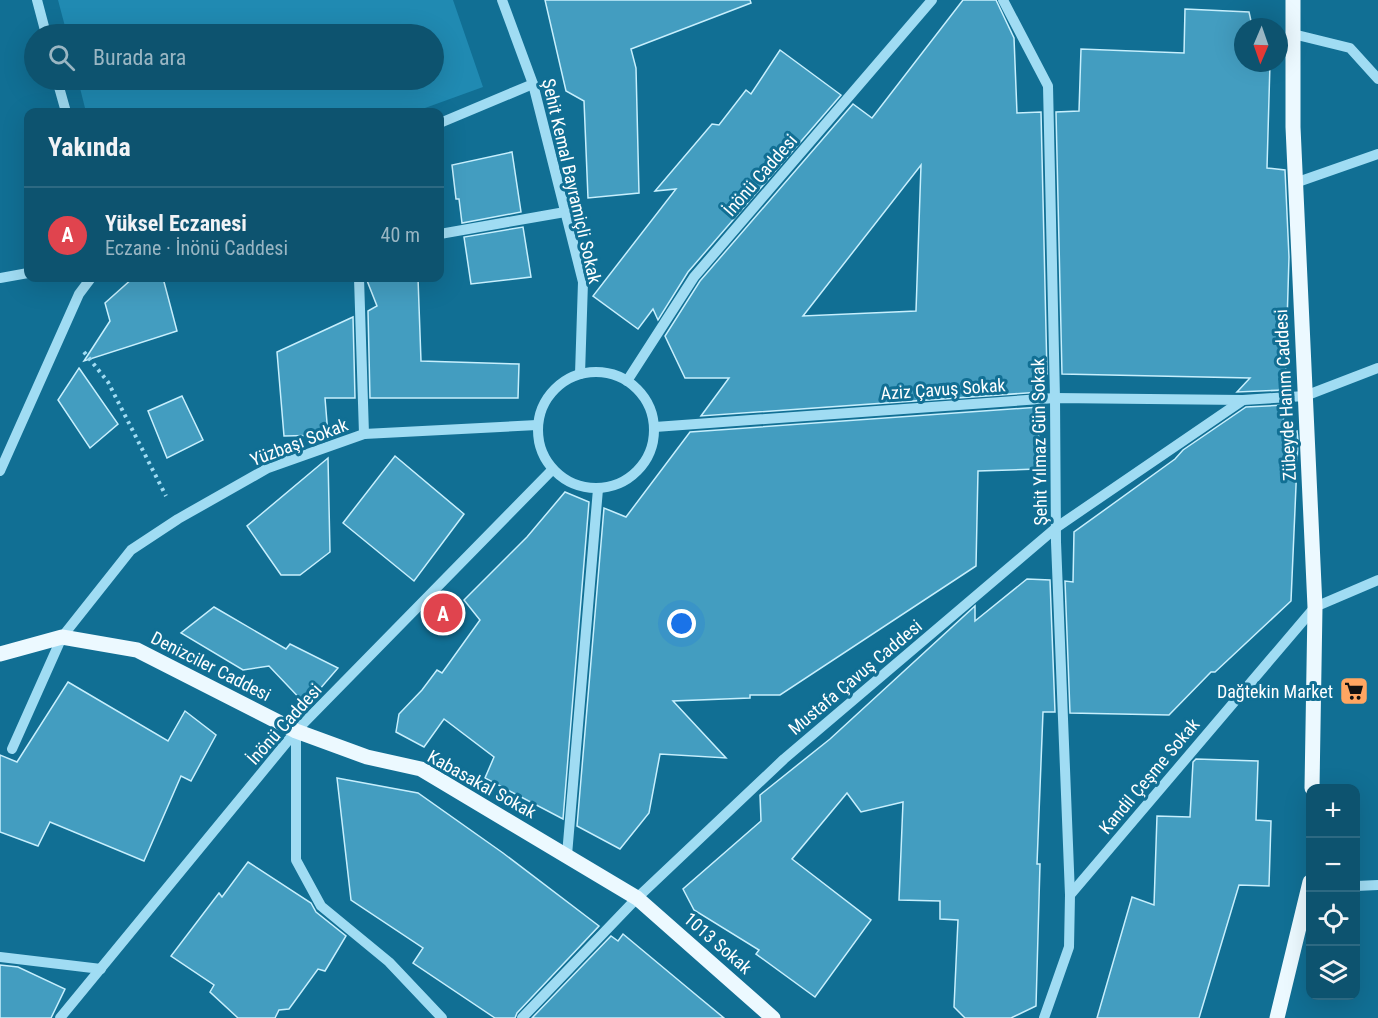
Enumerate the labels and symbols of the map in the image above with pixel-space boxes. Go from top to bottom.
north arrow [1234,18,1288,72]
street label: Şehit Kemal Bayramiçli Sokak [538,76,606,286]
street label: İnönü Caddesi [719,130,801,220]
street label: Zübeyde Hanım Caddesi [1270,309,1300,481]
street label: Şehit Yılmaz Gün Sokak [1027,358,1051,526]
street label: Aziz Çavuş Sokak [880,374,1006,404]
street label: Yüzbaşı Sokak [247,414,351,470]
pin: A [424,590,462,636]
your location [667,609,696,638]
street label: Mustafa Çavuş Caddesi [784,615,926,739]
street label: Denizciler Caddesi [148,627,274,705]
supermarket icon: Dağtekin Market [1338,675,1370,707]
street label: İnönü Caddesi [242,679,326,769]
place label: Dağtekin Market [1217,681,1333,702]
street label: Kandil Çeşme Sokak [1094,714,1204,838]
street label: Kabasakal Sokak [424,745,540,823]
street label: 1013 Sokak [680,908,756,978]

